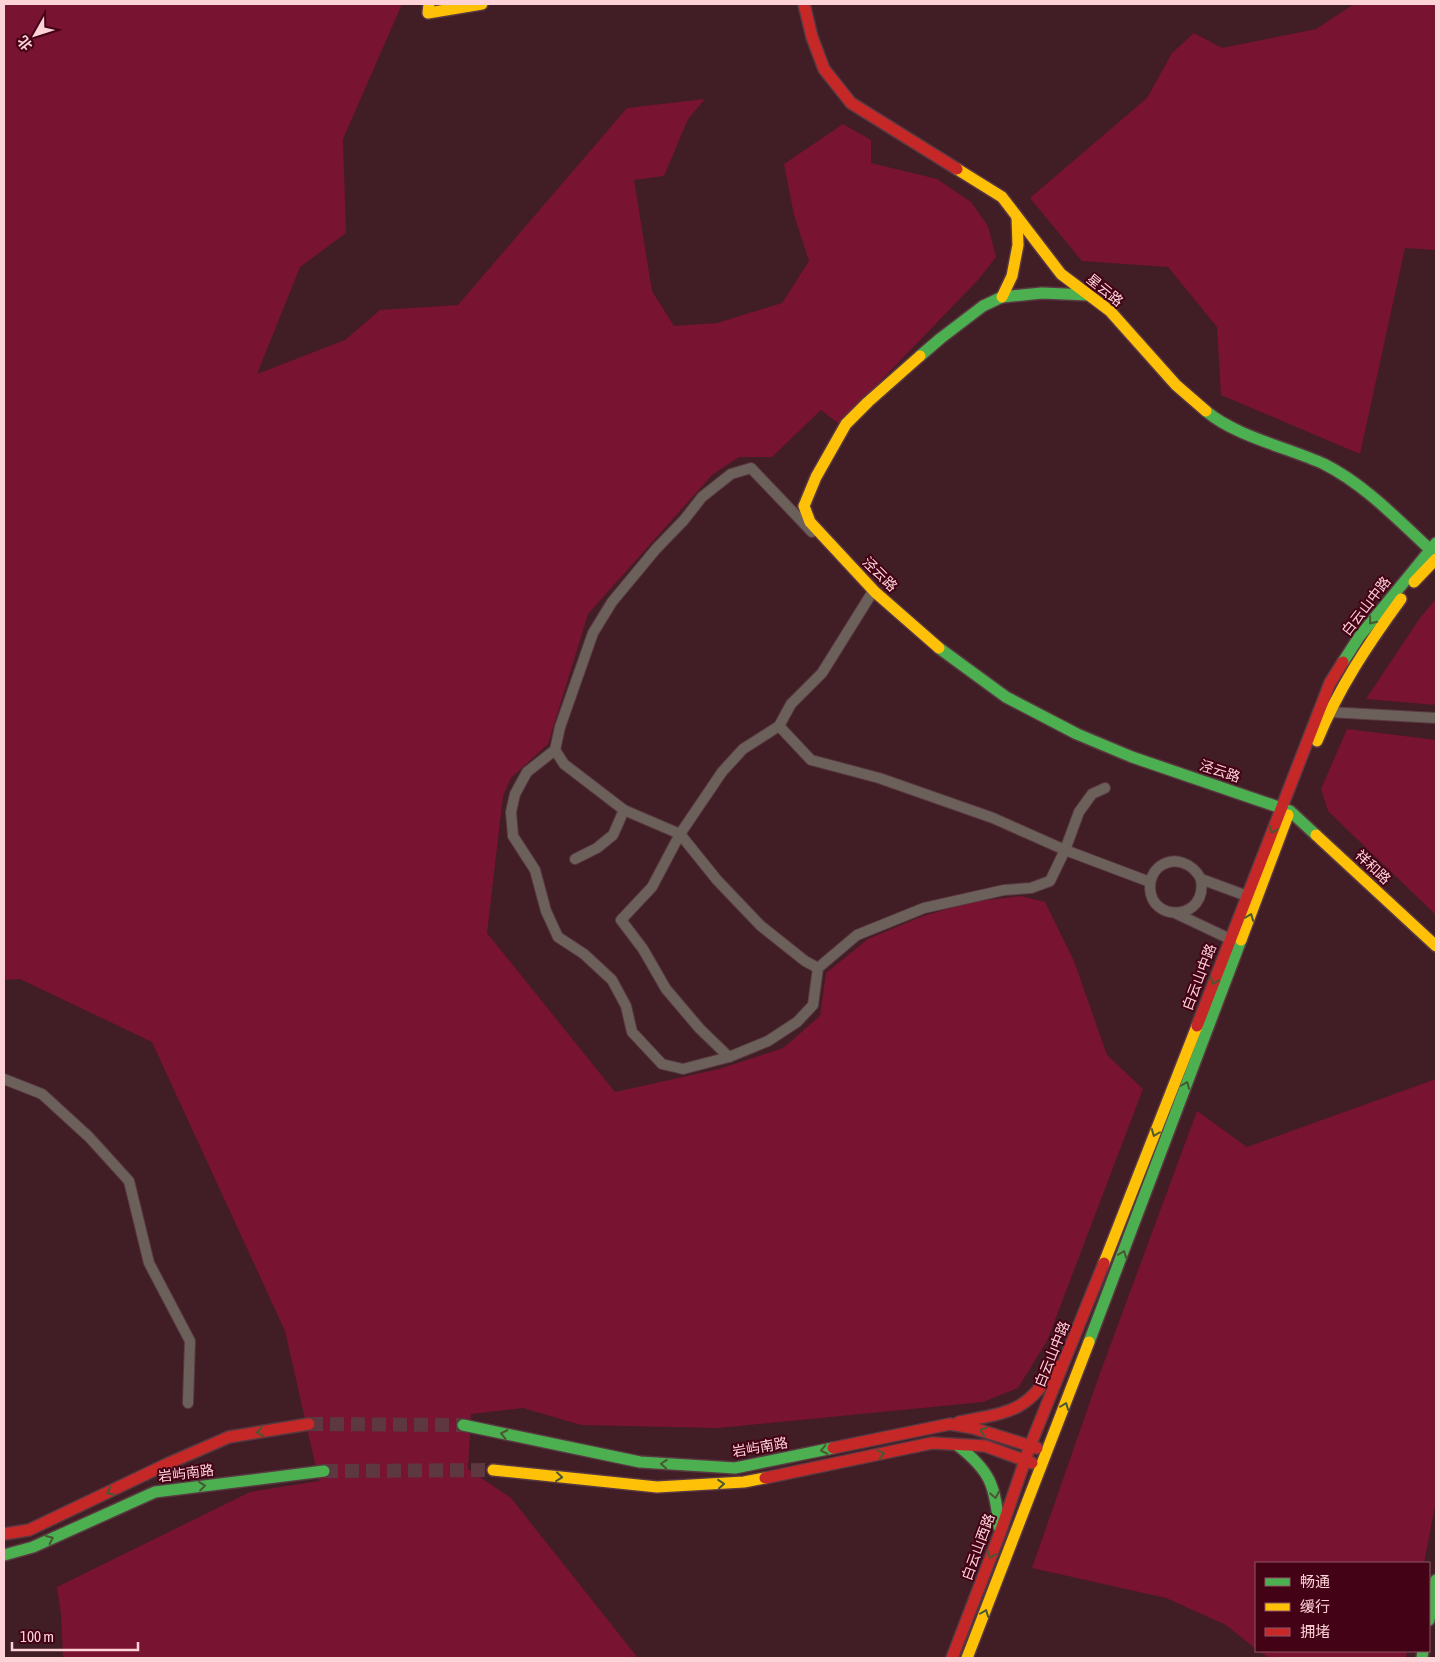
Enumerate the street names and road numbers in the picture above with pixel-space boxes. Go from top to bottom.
street label: 星云路 [1084,271,1126,309]
street label: 泾云路 [859,553,901,595]
street label: 白云山中路 [1338,573,1394,639]
street label: 泾云路 [1198,757,1242,785]
street label: 祥和路 [1352,847,1394,887]
street label: 白云山中路 [1179,941,1219,1013]
street label: 白云山中路 [1031,1319,1073,1389]
street label: 岩屿南路 [731,1434,789,1460]
street label: 岩屿南路 [157,1462,215,1484]
street label: 白云山西路 [959,1511,997,1583]

